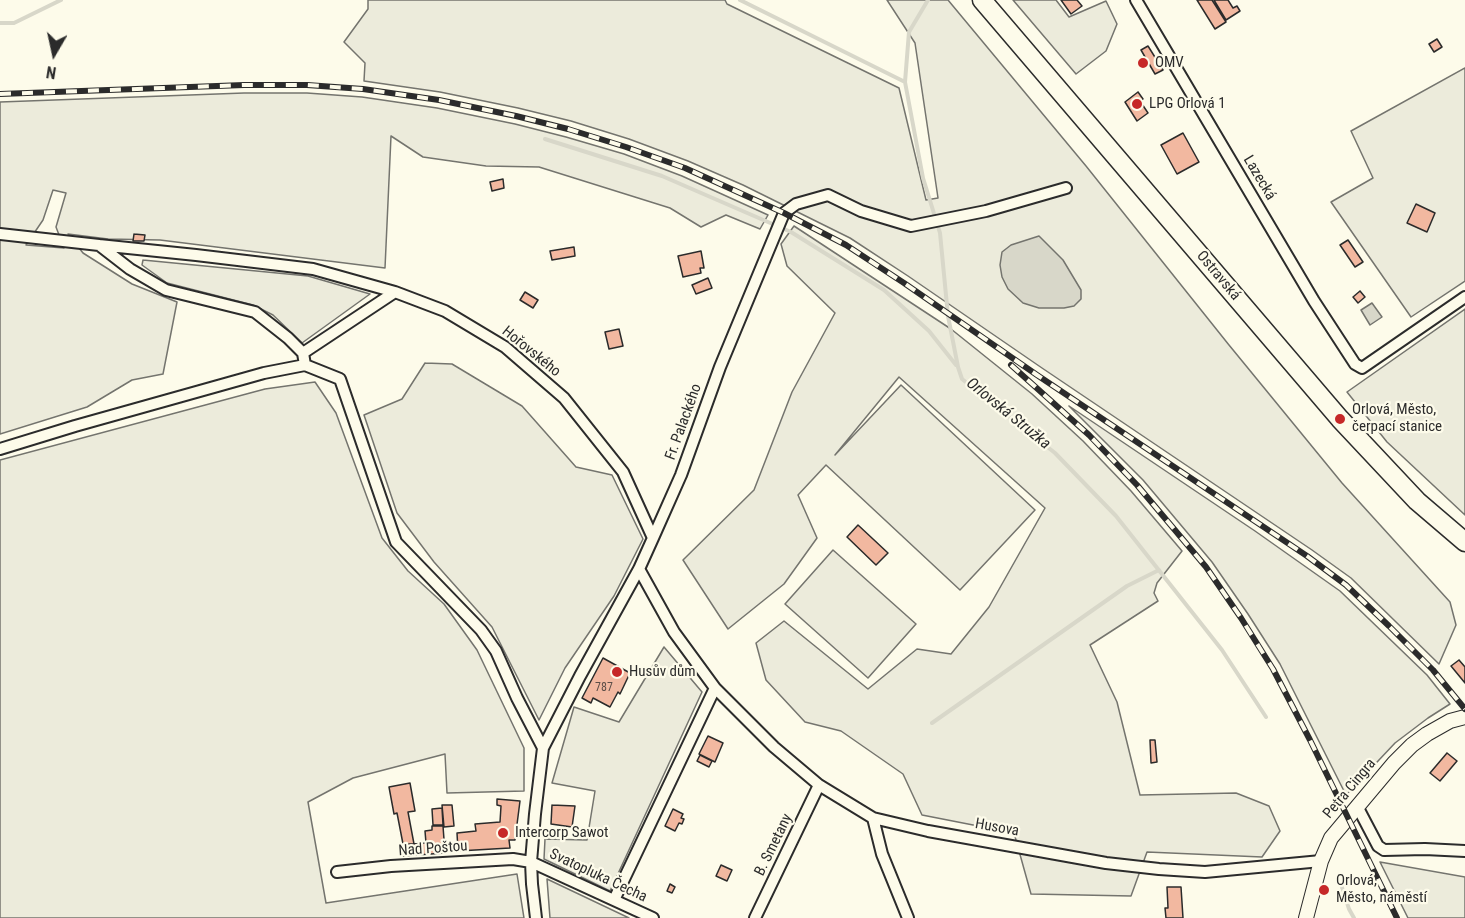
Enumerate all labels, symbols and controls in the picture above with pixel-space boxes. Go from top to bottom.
north arrow [24,24,84,84]
place label: OMV [1155,54,1184,72]
marker: OMV [1136,56,1150,70]
text: N [45,62,57,82]
place label: LPG Orlová 1 [1149,95,1226,113]
marker: LPG Orlová 1 [1130,97,1144,111]
street label: Lazecká [1239,152,1279,204]
street label: Ostravská [1192,248,1244,304]
street label: Hořovského [498,323,564,381]
water label: Orlovská Stružka [962,374,1054,454]
street label: Fr. Palackého [662,382,706,462]
place label: Orlová, Město, čerpací stanice [1352,401,1442,436]
marker: Orlová, Město, čerpací stanice [1333,412,1347,426]
place label: Husův dům [629,663,695,681]
marker: Husův dům [610,665,624,679]
house number: 787 [595,681,613,695]
street label: Petra Cingra [1320,755,1380,823]
street label: B. Smetany [751,811,797,879]
street label: Husova [974,815,1020,841]
place label: Intercorp Sawot [515,824,608,842]
marker: Intercorp Sawot [496,826,510,840]
street label: Nad Poštou [398,838,468,860]
street label: Svatopluka Čecha [546,846,650,906]
place label: Orlová, Město, náměstí [1336,872,1427,907]
marker: Orlová, Město, náměstí [1317,883,1331,897]

